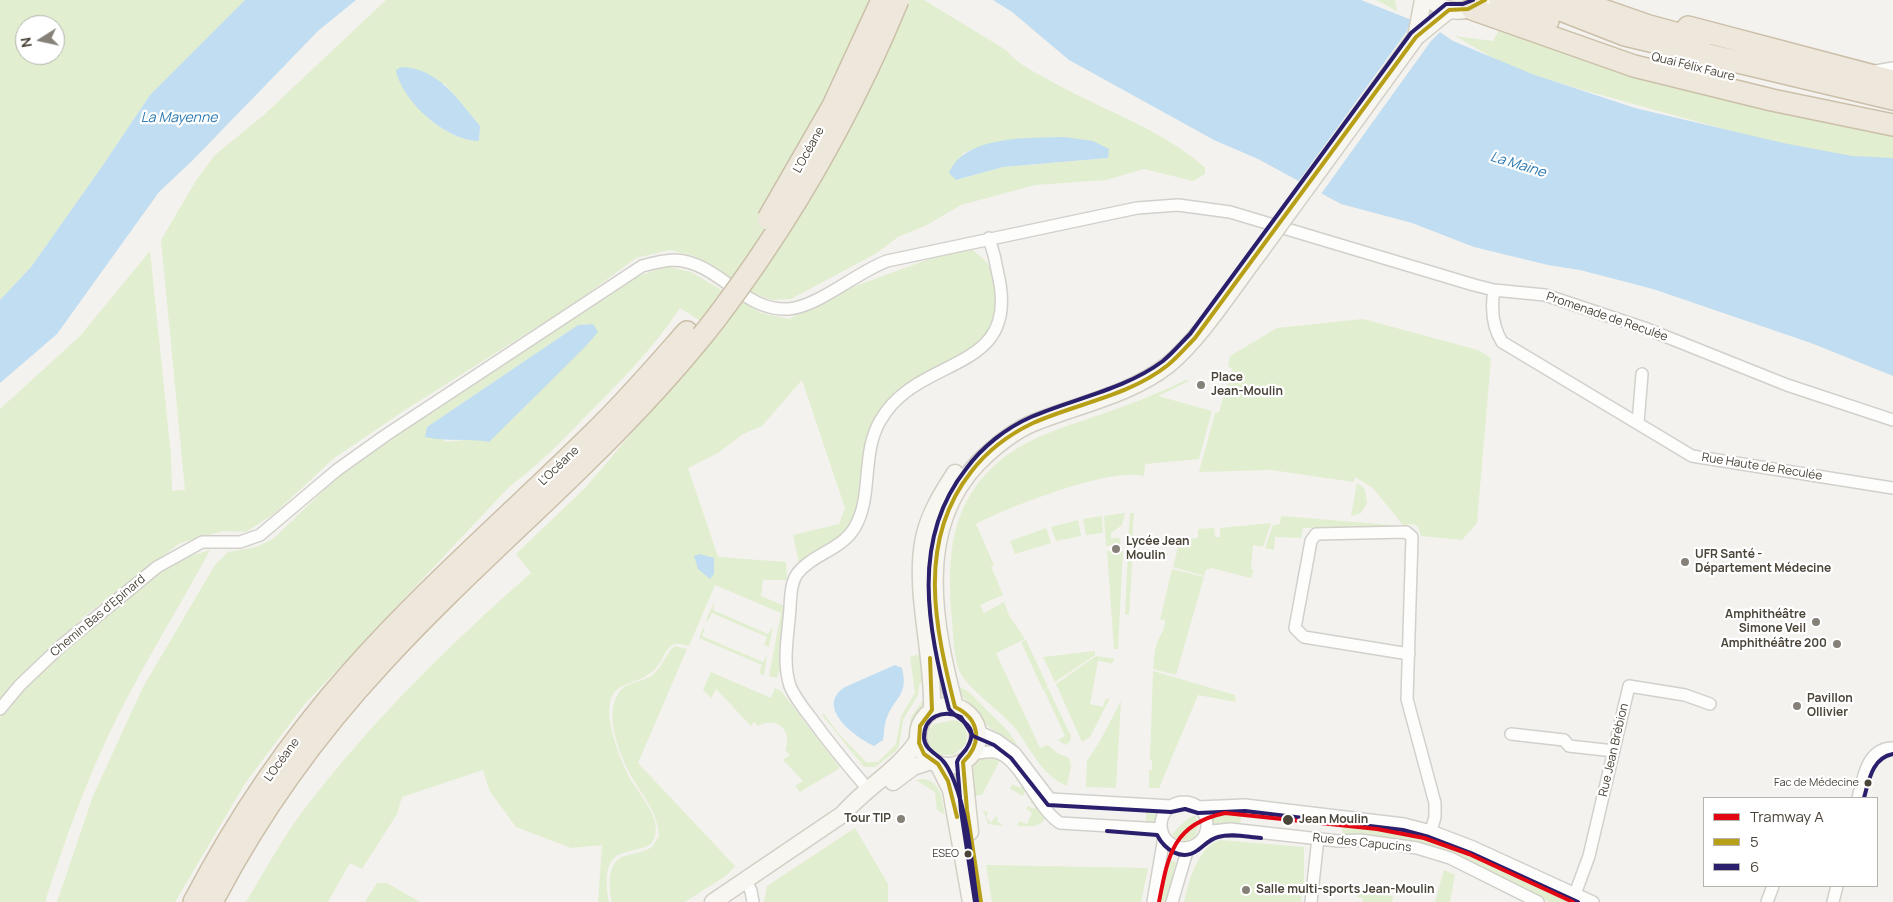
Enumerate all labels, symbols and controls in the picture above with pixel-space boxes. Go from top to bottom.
north arrow [15,15,65,65]
text: N [15,36,36,49]
street label: Quai Félix Faure [1650,50,1736,84]
water label: La Mayenne [141,110,217,126]
street label: L’Océane [791,124,827,176]
water label: La Maine [1488,149,1548,181]
street label: Promenade de Reculée [1544,289,1670,345]
place label: Place Jean-Moulin [1211,371,1283,399]
marker: Place Jean-Moulin [1195,379,1207,391]
street label: L’Océane [536,443,582,489]
street label: Rue Haute de Reculée [1701,450,1823,484]
place label: Lycée Jean Moulin [1126,535,1190,563]
marker: Lycée Jean Moulin [1110,543,1122,555]
place label: UFR Santé - Département Médecine [1695,548,1831,576]
marker: UFR Santé - Département Médecine [1679,556,1691,568]
street label: Chemin Bas d'Epinard [48,572,148,660]
place label: Amphithéâtre Simone Veil [1725,608,1806,636]
marker: Amphithéâtre Simone Veil [1810,616,1822,628]
place label: Amphithéâtre 200 [1721,637,1827,651]
marker: Amphithéâtre 200 [1831,638,1843,650]
place label: Pavillon Ollivier [1807,692,1853,720]
marker: Pavillon Ollivier [1791,700,1803,712]
street label: Rue Jean Brébion [1596,702,1632,798]
street label: L’Océane [261,735,303,785]
place label: Fac de Médecine [1774,776,1859,790]
marker: Fac de Médecine [1863,778,1873,788]
legend [1703,797,1878,887]
text: Tramway A [1750,806,1824,827]
place label: Tour TIP [844,812,891,826]
marker: Tour TIP [895,813,907,825]
marker: Jean Moulin [1281,813,1295,827]
place label: Jean Moulin [1299,813,1368,827]
street label: Rue des Capucins [1312,831,1412,855]
text: 5 [1750,831,1759,852]
place label: ESEO [932,847,959,861]
marker: ESEO [963,849,973,859]
text: 6 [1750,856,1759,877]
place label: Salle multi-sports Jean-Moulin [1256,883,1435,897]
marker: Salle multi-sports Jean-Moulin [1240,884,1252,896]

